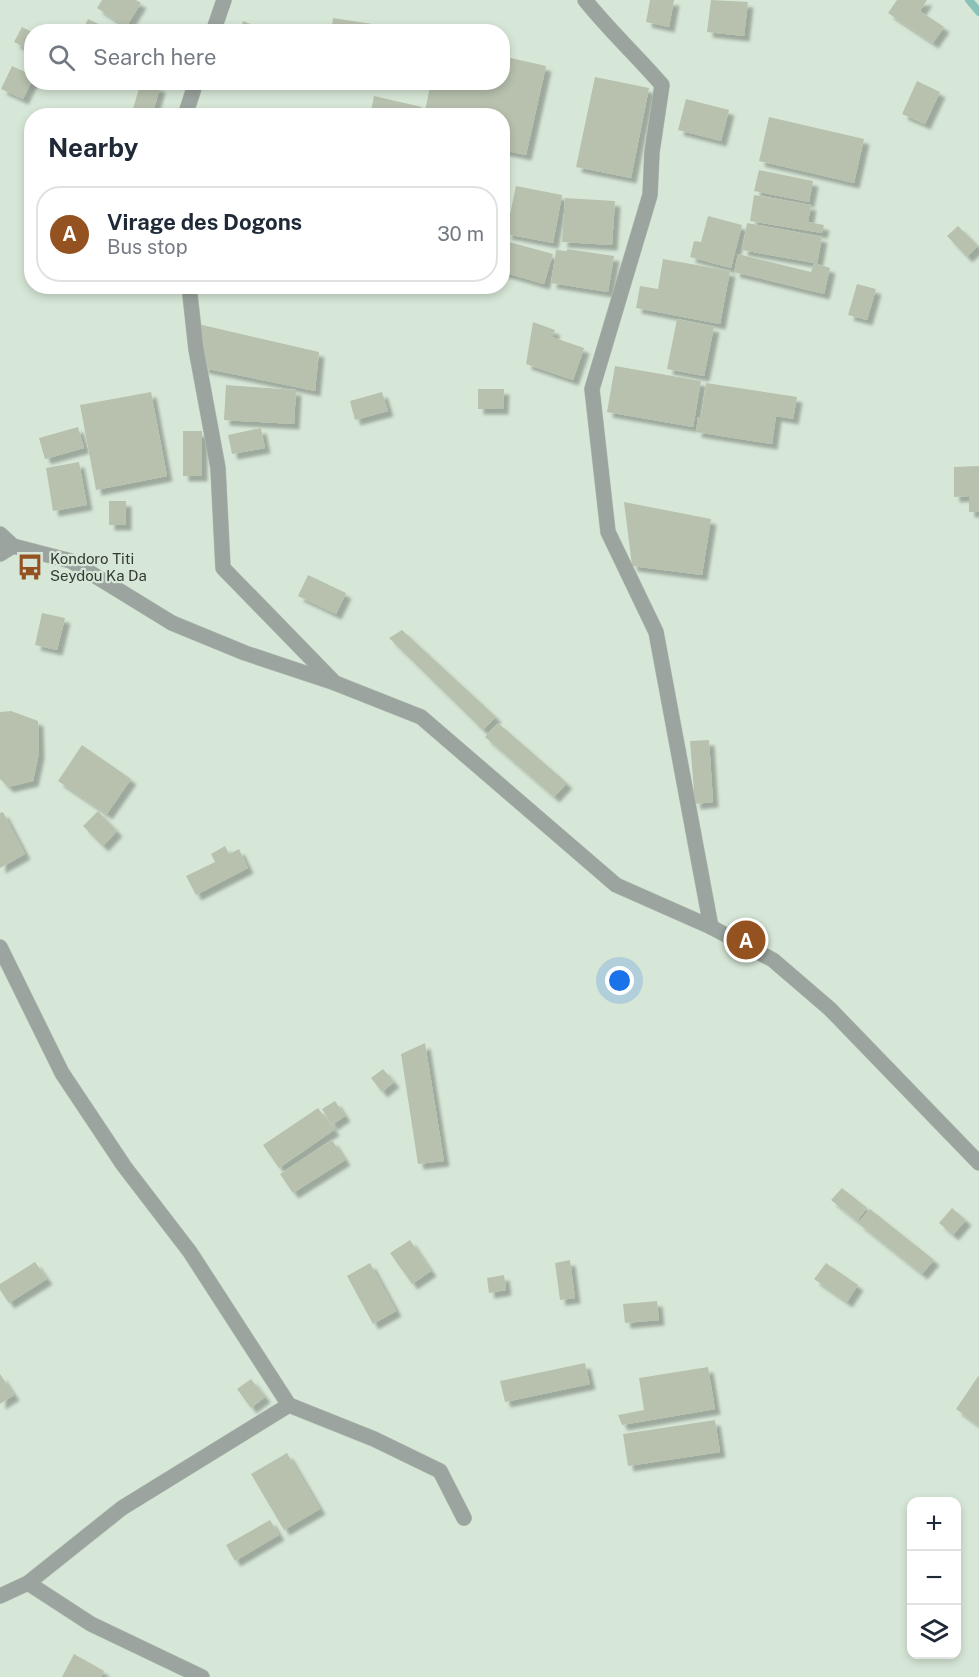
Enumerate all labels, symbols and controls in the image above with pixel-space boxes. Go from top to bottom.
search box [24,24,510,90]
icon: search [45,41,78,74]
text: Search here [93,44,217,70]
text: Nearby [48,132,138,163]
text: Virage des Dogons [107,209,302,235]
text: A [62,222,77,246]
text: 30 m [437,222,484,246]
text: Bus stop [107,235,188,259]
place label: Kondoro Titi Seydou Ka Da [50,550,147,584]
bus stop icon: Kondoro Titi Seydou Ka Da [15,552,45,582]
pin: A [726,918,766,962]
your location [605,966,634,995]
map controls [907,1497,961,1659]
button: + [907,1497,961,1551]
button: − [907,1551,961,1605]
button: layers [907,1605,961,1659]

